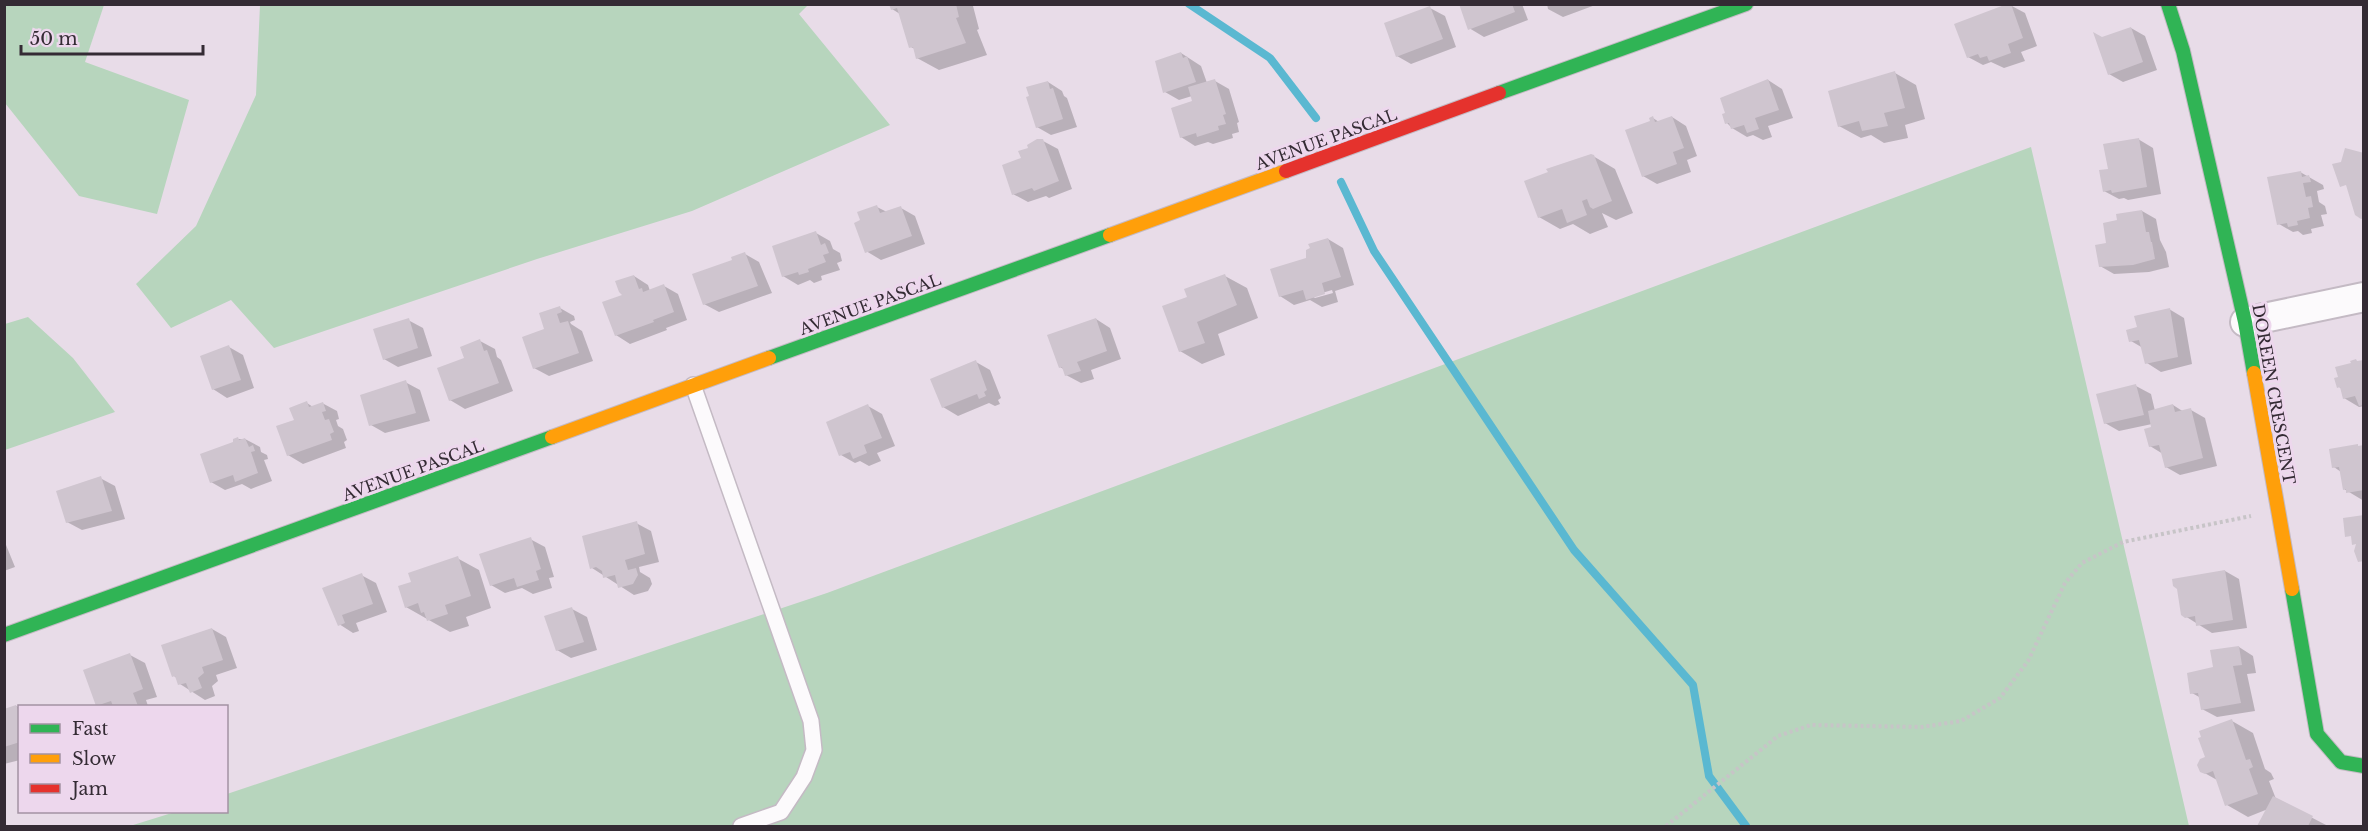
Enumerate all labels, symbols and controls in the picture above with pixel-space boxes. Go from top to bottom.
scale bar [21,18,202,56]
text: 50 m [30,28,78,50]
street label: AVENUE PASCAL [1252,104,1400,174]
street label: AVENUE PASCAL [796,269,944,339]
street label: DOREEN CRESCENT [2248,302,2300,486]
street label: AVENUE PASCAL [339,435,487,505]
legend [18,705,228,813]
text: Fast [72,718,109,740]
text: Slow [72,748,117,770]
text: Jam [70,778,108,800]

